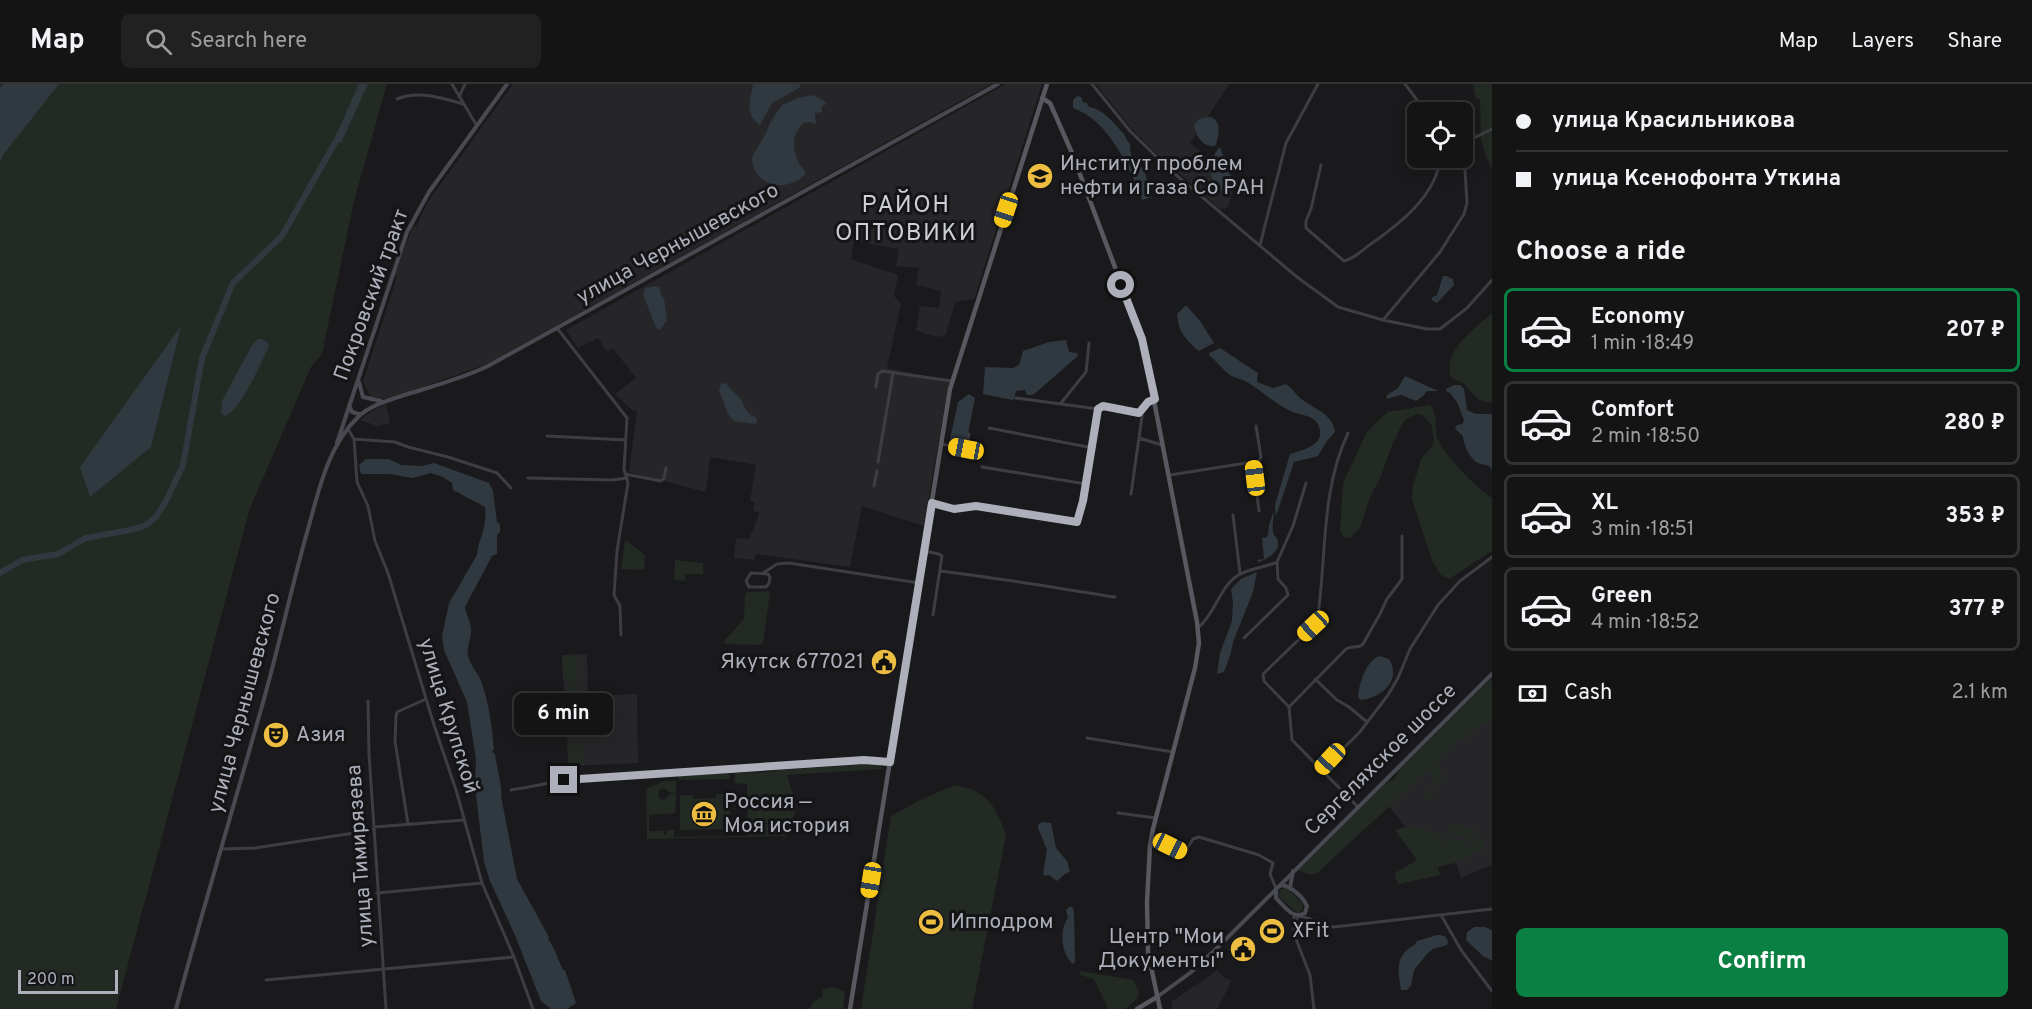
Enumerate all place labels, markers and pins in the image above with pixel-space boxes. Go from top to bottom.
place label: Институт проблем нефти и газа Со РАН [1060,151,1265,202]
school or university icon: Институт проблем нефти и газа Со РАН [1025,161,1055,191]
public building icon: Якутск 677021 [869,647,899,677]
place label: Якутск 677021 [720,649,864,676]
theatre icon: Азия [261,720,291,750]
place label: Азия [296,722,346,749]
place label: Россия — Моя история [724,789,850,840]
museum icon: Россия — Моя история [689,799,719,829]
sports icon: Ипподром [916,907,946,937]
place label: Ипподром [950,909,1053,936]
sports icon: XFit [1257,916,1287,946]
place label: XFit [1292,918,1329,945]
place label: Центр "Мои Документы" [1098,924,1224,975]
public building icon: Центр "Мои Документы" [1228,934,1258,964]

